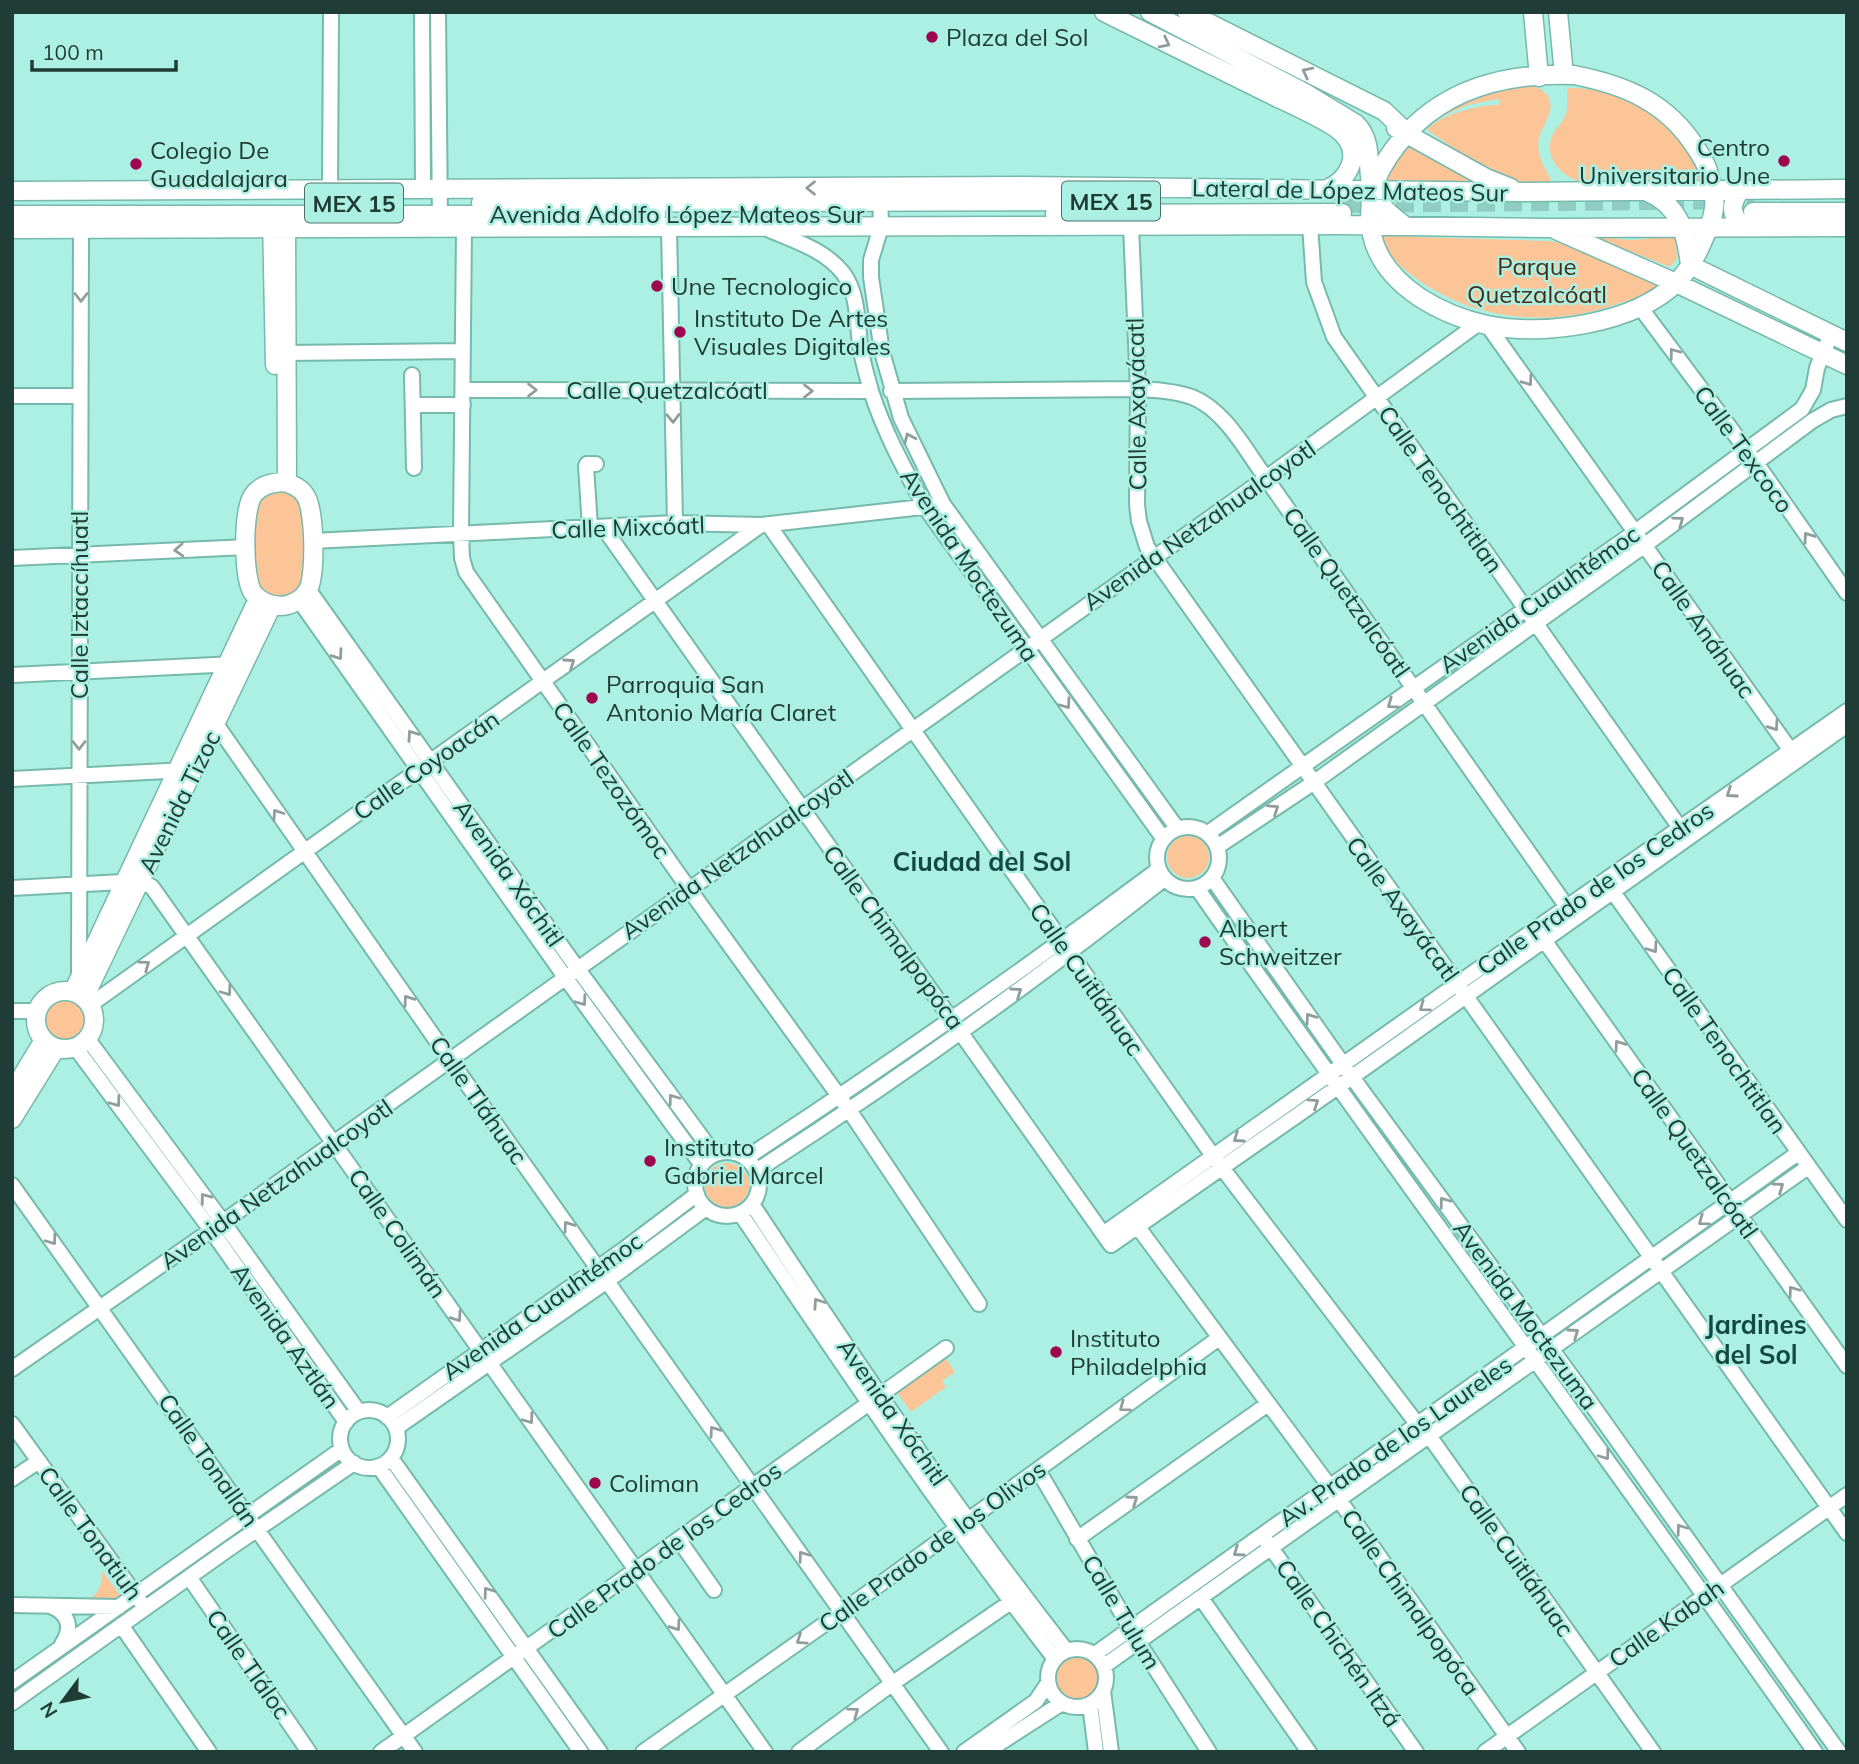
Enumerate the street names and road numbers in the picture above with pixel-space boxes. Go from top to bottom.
street label: Lateral de López Mateos Sur [1192,172,1509,208]
road number: MEX 15 [1062,182,1160,220]
road number: MEX 15 [305,184,403,222]
street label: Avenida Adolfo López Mateos Sur [489,199,865,229]
street label: Calle Axayácatl [1119,317,1153,491]
street label: Calle Quetzalcóatl [566,375,768,405]
street label: Calle Texcoco [1688,379,1800,519]
street label: Calle Tenochtitlan [1372,400,1510,578]
street label: Avenida Netzahualcoyotl [1077,433,1321,617]
street label: Avenida Moctezuma [894,463,1046,667]
street label: Calle Quetzalcóatl [1277,501,1417,683]
street label: Calle Mixcóatl [551,509,705,545]
street label: Calle Iztaccíhuatl [64,511,94,699]
street label: Avenida Cuauhtémoc [1433,518,1645,679]
street label: Calle Anáhuac [1645,554,1763,704]
street label: Calle Tezozómoc [547,696,677,865]
street label: Calle Coyoacán [347,704,505,826]
street label: Avenida Tizoc [131,725,227,878]
street label: Avenida Netzahualcoyotl [615,762,859,946]
street label: Avenida Xóchitl [447,794,571,952]
street label: Calle Prado de los Cedros [1471,795,1719,981]
street label: Calle Axayácatl [1340,830,1466,988]
street label: Calle Chimalpopóca [817,839,971,1035]
street label: Calle Cuitláhuac [1023,897,1151,1061]
street label: Calle Tenochtitlan [1656,961,1794,1139]
street label: Calle Tláhuac [424,1030,534,1170]
street label: Calle Quetzalcóatl [1625,1062,1765,1244]
street label: Avenida Netzahualcoyotl [154,1092,398,1276]
street label: Calle Colimán [342,1162,454,1304]
street label: Avenida Moctezuma [1447,1214,1605,1416]
street label: Avenida Cuauhtémoc [436,1225,648,1386]
street label: Avenida Aztlán [225,1258,347,1414]
street label: Avenida Xóchitl [831,1333,955,1491]
street label: Av. Prado de los Laureles [1273,1349,1517,1533]
street label: Calle Tonallán [152,1388,266,1532]
street label: Calle Prado de los Olivos [813,1454,1051,1638]
street label: Calle Prado de los Cedros [541,1455,787,1645]
street label: Calle Tonatiuh [32,1460,150,1606]
street label: Calle Cuitláhuac [1453,1478,1581,1642]
street label: Calle Chimalpopóca [1335,1503,1487,1701]
street label: Calle Tulum [1076,1549,1168,1675]
street label: Calle Chichén Itzá [1270,1553,1408,1733]
street label: Calle Kabah [1603,1572,1729,1674]
street label: Calle Tláloc [200,1603,298,1725]

